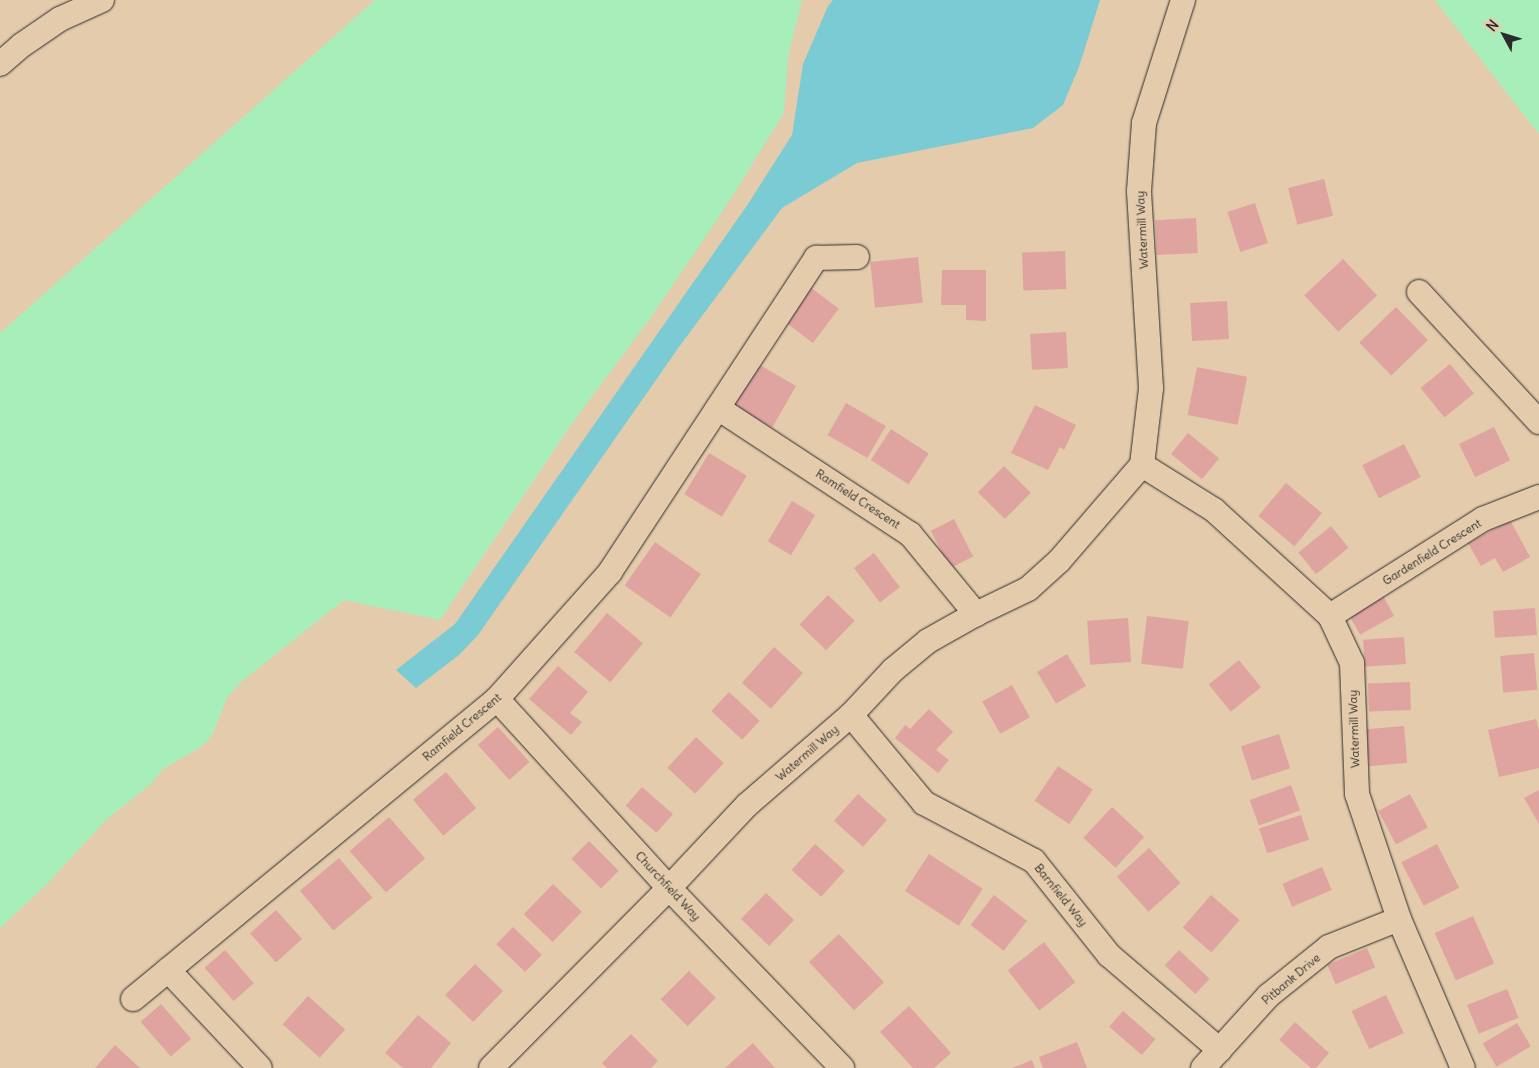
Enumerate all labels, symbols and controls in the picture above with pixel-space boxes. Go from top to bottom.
north arrow [1479,10,1529,60]
text: N [1482,16,1502,35]
street label: Watermill Way [1133,191,1151,269]
street label: Ramfield Crescent [813,466,903,532]
street label: Gardenfield Crescent [1380,516,1484,588]
street label: Ramfield Crescent [420,690,504,764]
street label: Watermill Way [1345,690,1363,768]
street label: Watermill Way [773,722,841,784]
street label: Churchfield Way [632,848,704,924]
street label: Barnfield Way [1031,861,1091,929]
street label: Pitbank Drive [1259,950,1323,1008]

